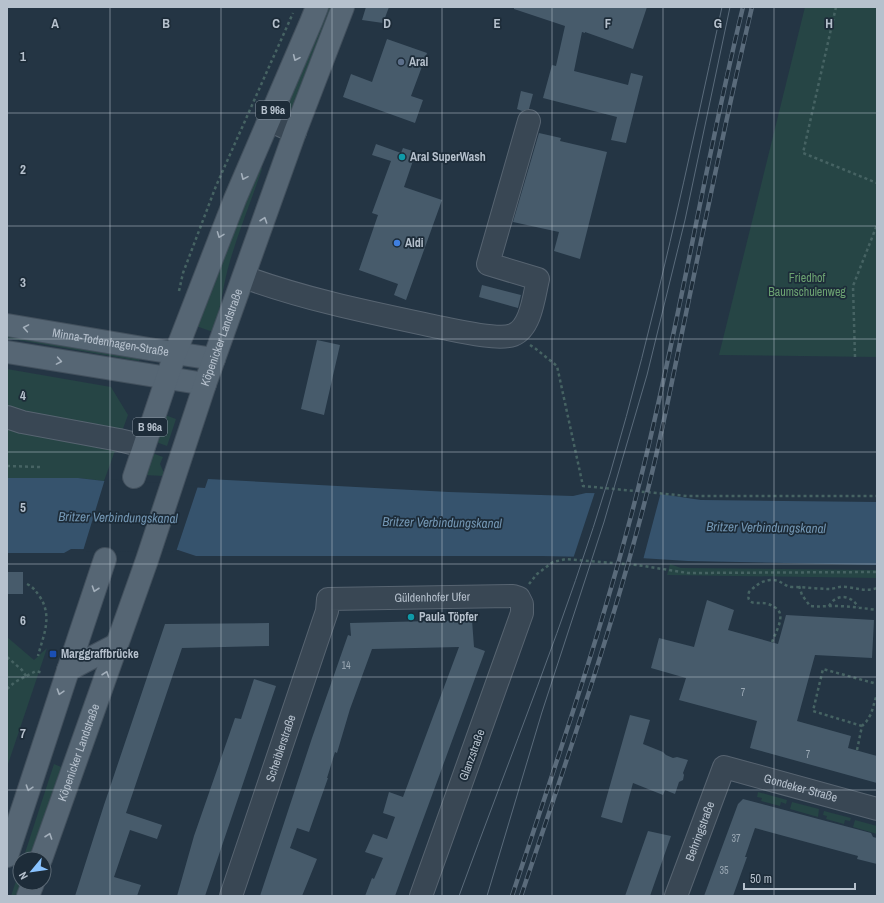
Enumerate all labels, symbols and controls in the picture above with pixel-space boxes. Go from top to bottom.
text: A [51,15,59,32]
text: B [162,15,170,32]
text: C [272,15,280,32]
text: D [383,15,391,32]
text: E [493,15,501,32]
text: F [605,15,612,32]
text: G [714,15,722,32]
text: H [825,15,833,32]
text: 1 [20,48,26,65]
one-way arrow [293,53,301,61]
place label: Aral [409,54,428,70]
marker: Aral [396,57,406,67]
road number: B 96a [256,101,290,119]
place label: Aral SuperWash [410,149,486,165]
marker: Aral SuperWash [397,152,407,162]
text: 2 [20,161,26,178]
one-way arrow [241,173,249,180]
one-way arrow [260,217,268,224]
one-way arrow [217,232,225,239]
place label: Aldi [405,235,424,251]
marker: Aldi [392,238,402,248]
park label: Friedhof Baumschulenweg [768,270,846,300]
text: 3 [20,274,26,291]
street label: Köpenicker Landstraße [197,286,246,388]
one-way arrow [23,325,29,333]
street label: Minna-Todenhagen-Straße [51,325,170,360]
one-way arrow [56,356,62,365]
text: 4 [20,387,26,404]
road number: B 96a [133,418,167,436]
text: 5 [20,499,26,516]
water label: Britzer Verbindungskanal [58,508,179,527]
water label: Britzer Verbindungskanal [382,513,503,532]
water label: Britzer Verbindungskanal [706,518,827,537]
one-way arrow [91,585,100,592]
street label: Güldenhofer Ufer [394,589,471,606]
place label: Paula Töpfer [419,609,478,625]
text: 6 [20,612,26,629]
marker: Paula Töpfer [406,612,416,622]
place label: Marggraffbrücke [61,646,139,662]
marker: Marggraffbrücke [48,649,58,659]
house number: 14 [341,659,351,672]
one-way arrow [101,671,109,678]
house number: 7 [741,686,746,699]
one-way arrow [57,688,65,695]
street label: Köpenicker Landstraße [54,702,103,803]
street label: Scheiblerstraße [262,713,299,784]
text: 7 [20,725,26,742]
street label: Glanzstraße [455,727,489,783]
house number: 7 [806,748,811,761]
street label: Gondeker Straße [762,770,839,806]
one-way arrow [25,785,34,792]
street label: Behringstraße [682,799,718,863]
house number: 37 [731,832,741,845]
one-way arrow [44,833,53,840]
north arrow [12,851,52,891]
house number: 35 [719,864,729,877]
scale bar [744,865,855,891]
text: N [16,870,31,882]
text: 50 m [750,871,772,887]

